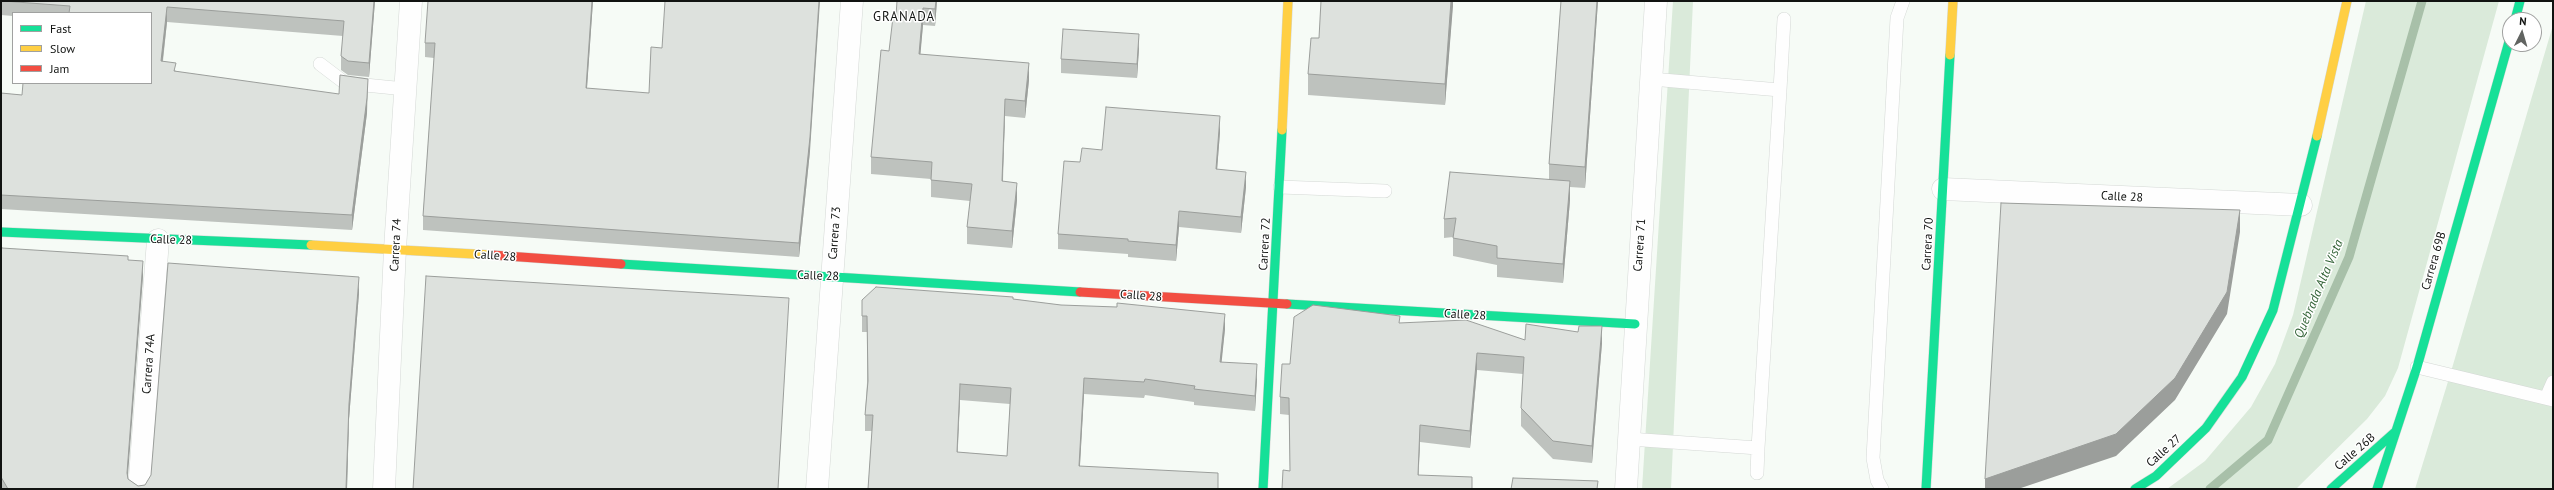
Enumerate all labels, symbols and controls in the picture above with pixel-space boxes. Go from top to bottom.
district label: GRANADA [873,9,935,25]
legend [12,12,152,84]
north arrow [2502,12,2542,52]
text: N [2519,14,2527,28]
text: Fast [50,21,71,36]
text: Slow [50,41,75,56]
text: Jam [50,61,69,76]
street label: Calle 28 [2101,189,2143,205]
street label: Carrera 73 [826,206,844,260]
street label: Carrera 72 [1256,217,1274,271]
street label: Carrera 70 [1919,217,1937,271]
street label: Carrera 74 [387,218,405,272]
street label: Carrera 71 [1631,218,1649,272]
street label: Carrera 69B [2419,230,2449,292]
street label: Calle 28 [150,232,192,248]
water label: Quebrada Alta Vista [2291,237,2347,341]
street label: Calle 28 [474,247,516,265]
street label: Calle 28 [797,268,839,284]
street label: Calle 28 [1120,287,1162,305]
street label: Calle 28 [1444,307,1486,323]
street label: Carrera 74A [140,333,158,395]
street label: Calle 26B [2332,430,2378,474]
street label: Calle 27 [2144,432,2184,470]

